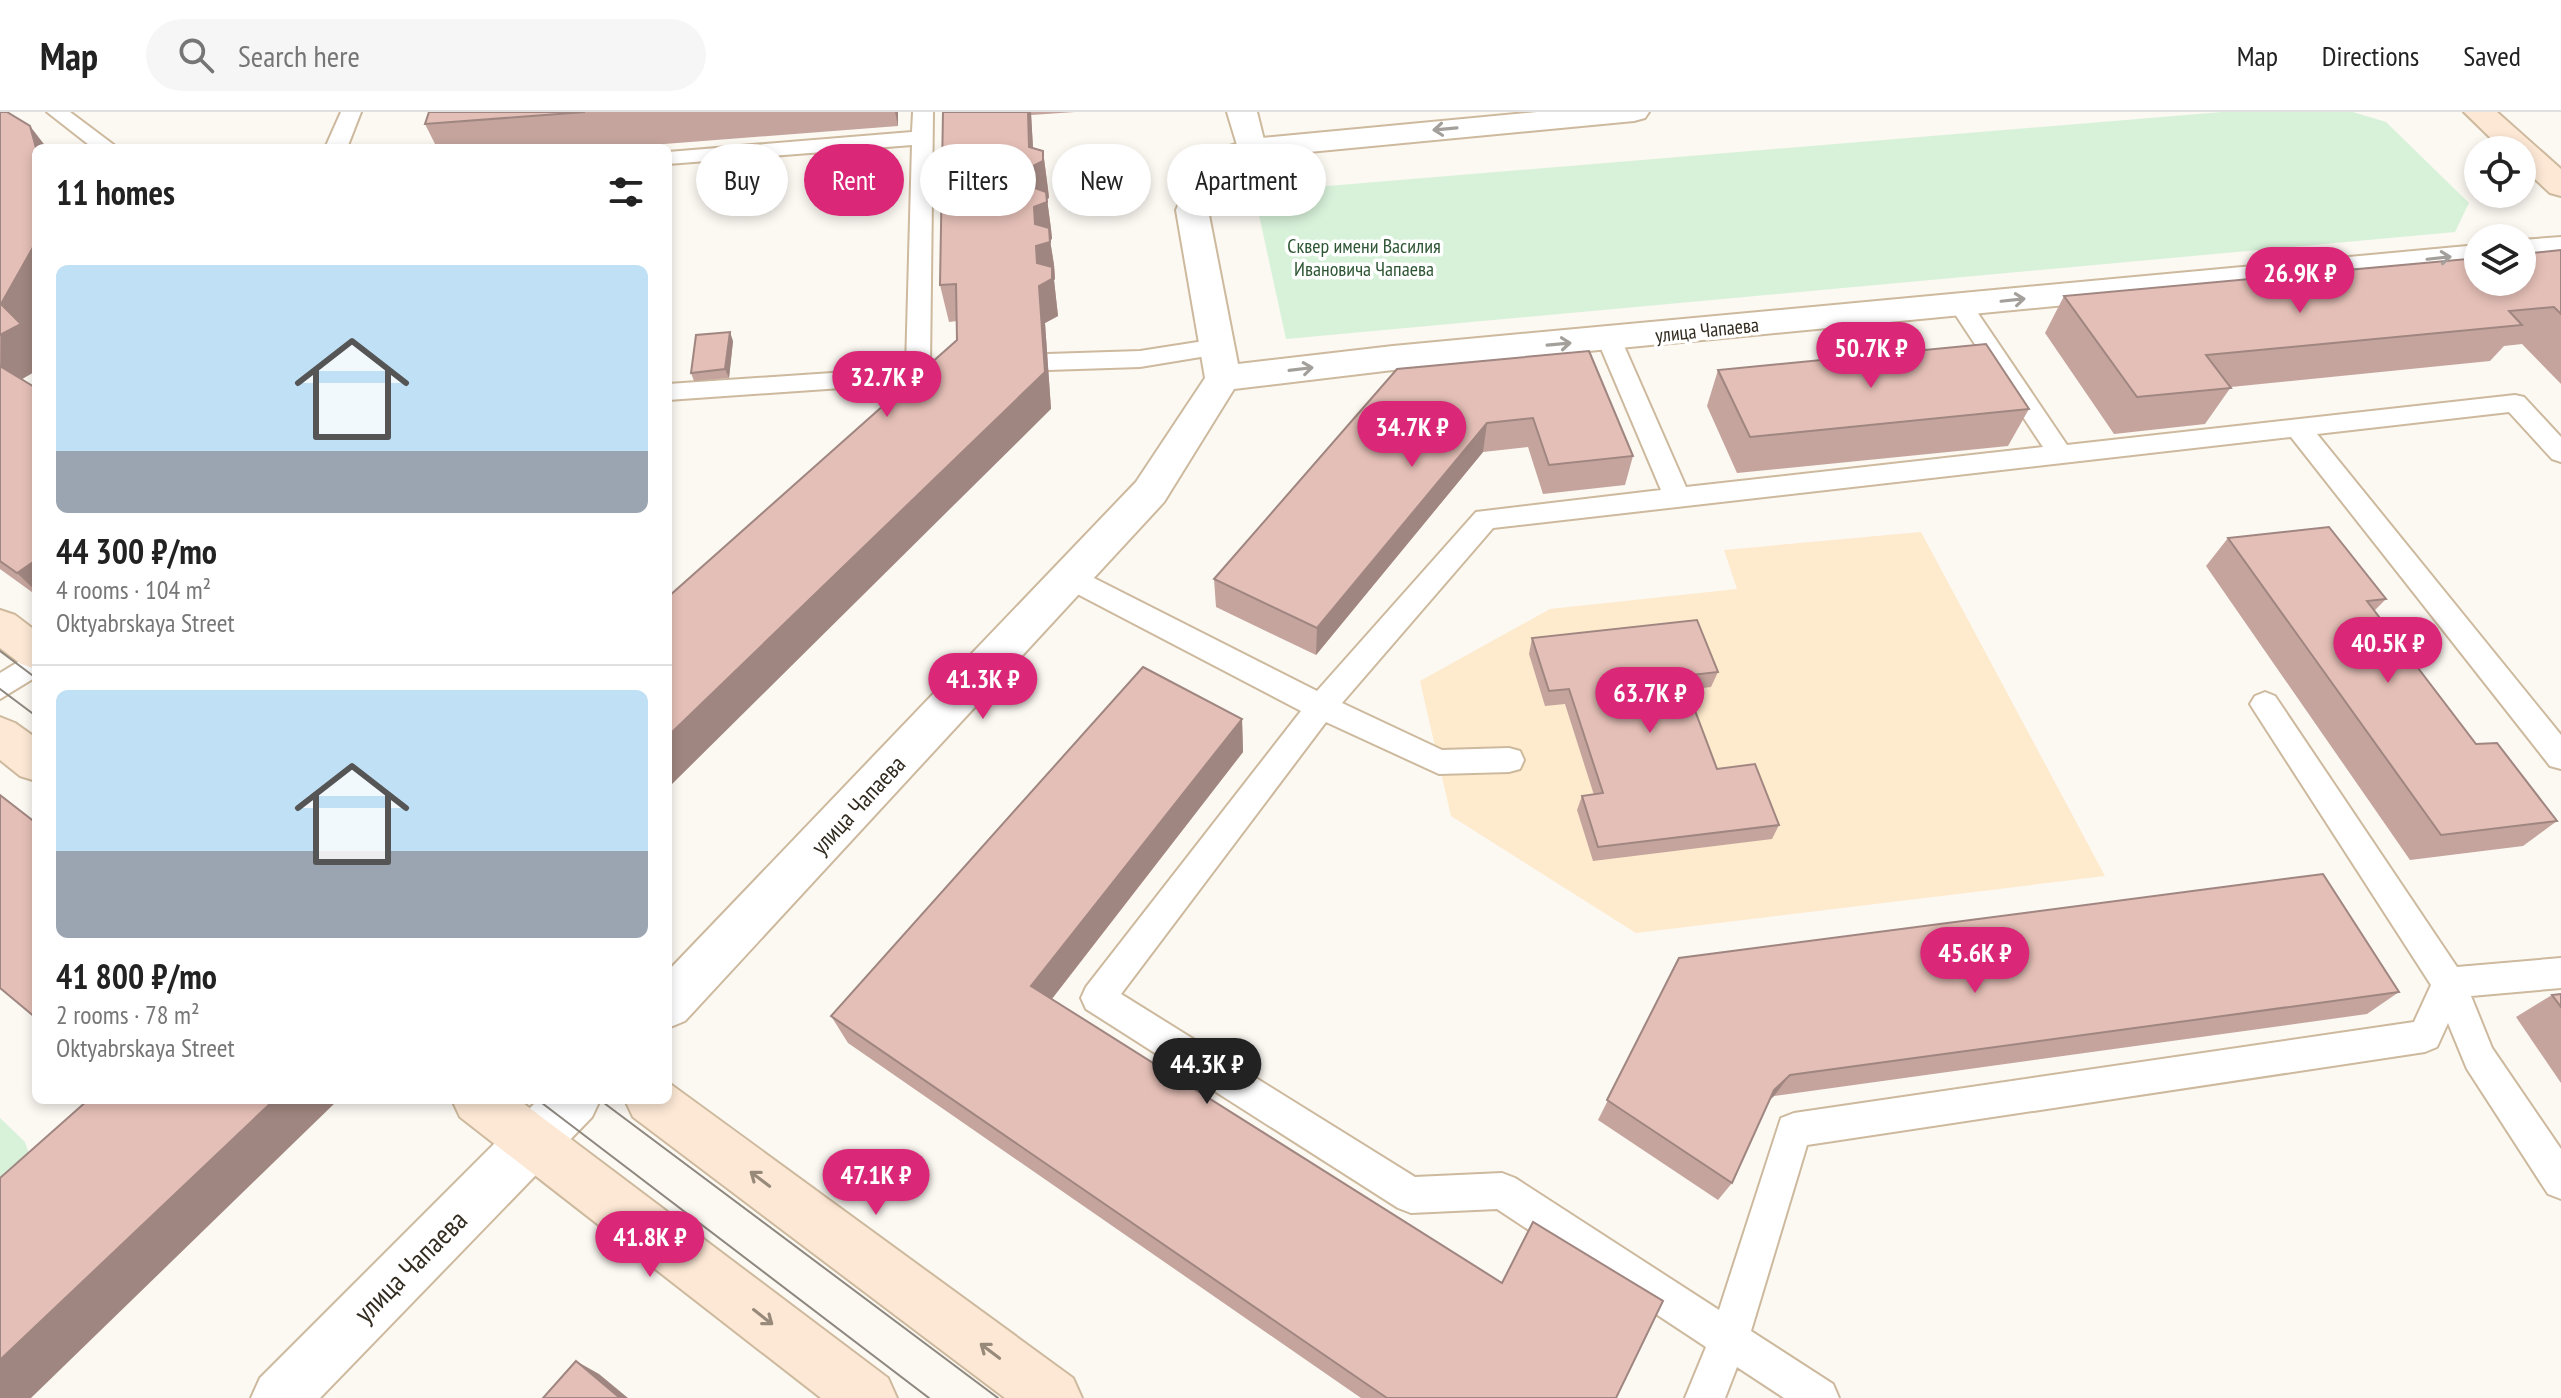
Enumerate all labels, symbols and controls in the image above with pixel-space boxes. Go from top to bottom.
search box [146,19,706,91]
text: Map [40,31,98,80]
icon: search [174,33,218,77]
text: Search here [238,36,360,75]
text: Map [2237,37,2278,74]
text: Directions [2322,37,2419,74]
text: Saved [2463,37,2521,74]
one-way arrow [1432,122,1459,137]
map controls [2464,136,2536,296]
button: locate [2464,136,2536,208]
chip: Buy [696,144,788,216]
chip: Rent [804,144,904,216]
chip: Filters [920,144,1036,216]
chip: New [1052,144,1151,216]
chip: Apartment [1167,144,1326,216]
text: 11 homes [56,170,175,214]
icon: filters [604,170,648,214]
button: layers [2464,224,2536,296]
park label: Сквер имени Василия Ивановича Чапаева [1287,233,1441,282]
pin: 26.9K ₽ [2226,247,2374,315]
one-way arrow [2425,251,2452,266]
text: 26.9K ₽ [2263,256,2337,289]
one-way arrow [1999,292,2026,307]
street label: улица Чапаева [1654,312,1760,348]
icon: home [280,317,424,461]
pin: 50.7K ₽ [1797,322,1945,390]
text: 50.7K ₽ [1834,331,1908,364]
one-way arrow [1545,336,1572,351]
pin: 32.7K ₽ [813,351,961,419]
text: 32.7K ₽ [850,360,924,393]
one-way arrow [1287,362,1314,377]
pin: 34.7K ₽ [1338,401,1486,469]
text: 34.7K ₽ [1375,410,1449,443]
text: 44 300 ₽/mo [56,529,217,573]
text: 4 rooms · 104 m² [56,573,211,606]
text: Oktyabrskaya Street [56,606,235,639]
pin: 40.5K ₽ [2314,617,2462,685]
text: 40.5K ₽ [2351,626,2425,659]
pin: 41.3K ₽ [909,653,1057,721]
text: 41.3K ₽ [946,662,1020,695]
pin: 63.7K ₽ [1576,667,1724,735]
text: 63.7K ₽ [1613,676,1687,709]
icon: home [280,742,424,886]
street label: улица Чапаева [804,749,912,861]
pin: 45.6K ₽ [1901,927,2049,995]
text: 45.6K ₽ [1938,936,2012,969]
text: 41 800 ₽/mo [56,954,217,998]
text: 2 rooms · 78 m² [56,998,200,1031]
text: Oktyabrskaya Street [56,1031,235,1064]
pin: 44.3K ₽ [1133,1038,1281,1106]
text: 44.3K ₽ [1170,1047,1244,1080]
pin: 47.1K ₽ [802,1149,950,1217]
text: 47.1K ₽ [841,1158,911,1191]
one-way arrow [749,1171,771,1188]
street label: улица Чапаева [345,1201,475,1331]
pin: 41.8K ₽ [576,1211,724,1279]
text: 41.8K ₽ [613,1220,687,1253]
one-way arrow [752,1308,773,1325]
one-way arrow [980,1343,1002,1360]

